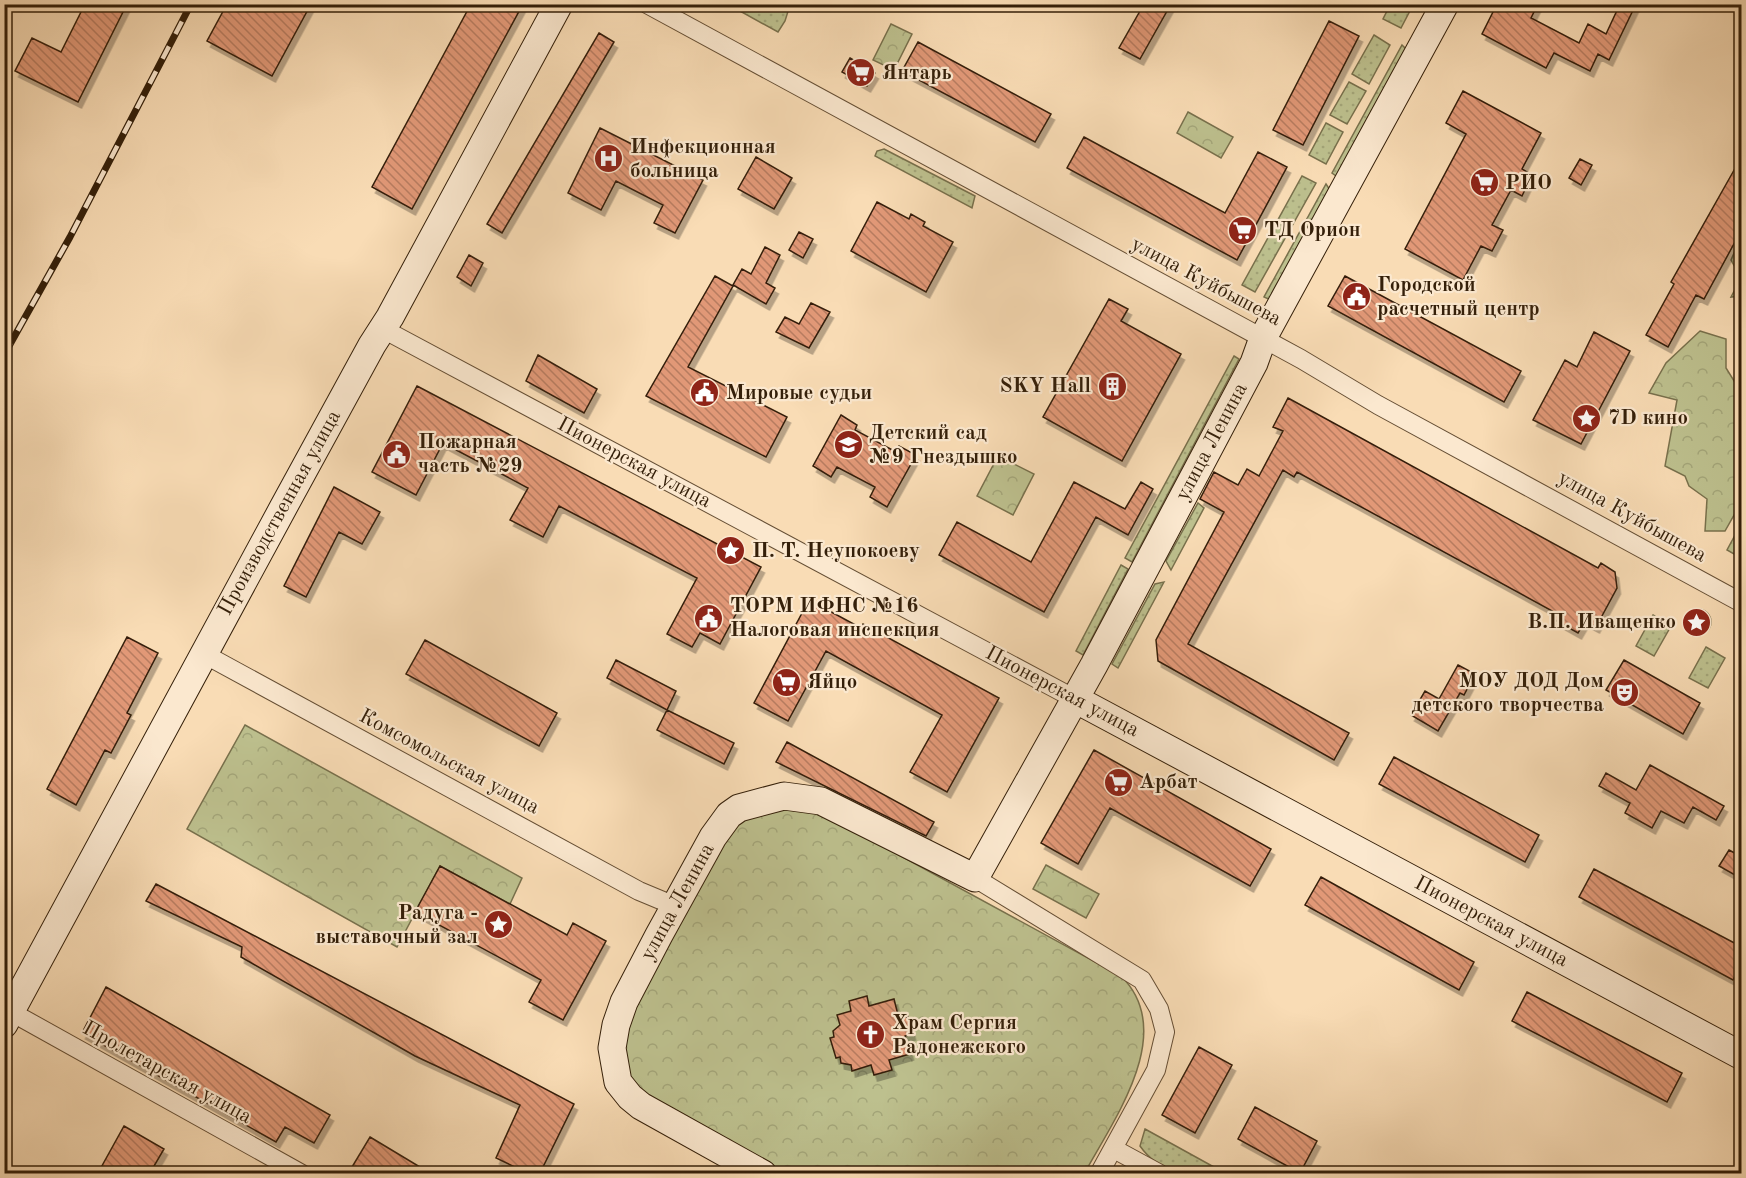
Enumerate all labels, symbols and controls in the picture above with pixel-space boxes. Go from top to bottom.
supermarket icon: Янтарь [845,57,877,89]
place label: Янтарь [882,63,952,84]
place label: Инфекционная больница [630,137,776,182]
hospital icon: Инфекционная больница [593,143,625,175]
supermarket icon: РИО [1468,167,1500,199]
place label: РИО [1505,173,1552,194]
supermarket icon: ТД Орион [1227,214,1259,246]
place label: ТД Орион [1264,220,1361,241]
street label: улица Куйбышева [1128,234,1284,330]
place label: Городской расчетный центр [1377,275,1540,320]
public building icon: Городской расчетный центр [1340,281,1372,313]
building icon: SKY Hall [1096,370,1128,402]
place label: SKY Hall [1000,376,1091,397]
public building icon: Мировые судьи [689,377,721,409]
street label: улица Ленина [1172,380,1252,504]
place label: Мировые судьи [726,383,872,404]
place icon: 7D кино [1571,402,1603,434]
street label: Производственная улица [215,407,345,619]
place label: 7D кино [1608,408,1688,429]
street label: Пионерская улица [554,414,714,512]
place label: Детский сад №9 Гнездышко [869,423,1018,468]
school or university icon: Детский сад №9 Гнездышко [832,429,864,461]
place label: Пожарная часть №29 [418,432,523,477]
public building icon: Пожарная часть №29 [381,438,413,470]
street label: улица Куйбышева [1554,467,1710,567]
place icon: П. Т. Неупокоеву [715,535,747,567]
place label: П. Т. Неупокоеву [752,541,920,562]
place label: ТОРМ ИФНС №16 Налоговая инспекция [730,596,940,641]
public building icon: ТОРМ ИФНС №16 Налоговая инспекция [693,602,725,634]
place icon: В.П. Иващенко [1681,606,1713,638]
place label: В.П. Иващенко [1527,612,1676,633]
street label: Пионерская улица [982,643,1142,741]
supermarket icon: Яйцо [770,666,802,698]
place label: МОУ ДОД Дом детского творчества [1411,671,1604,716]
place label: Яйцо [807,672,857,693]
theatre icon: МОУ ДОД Дом детского творчества [1609,677,1641,709]
street label: Комсомольская улица [355,706,543,818]
supermarket icon: Арбат [1102,766,1134,798]
place label: Арбат [1139,772,1198,793]
street label: улица Ленина [637,840,719,964]
street label: Пионерская улица [1411,873,1571,971]
place label: Радуга - выставочный зал [316,903,478,948]
place icon: Радуга - выставочный зал [483,909,515,941]
place label: Храм Сергия Радонежского [892,1013,1026,1058]
street label: Пролетарская улица [79,1018,255,1128]
church icon: Храм Сергия Радонежского [855,1019,887,1051]

